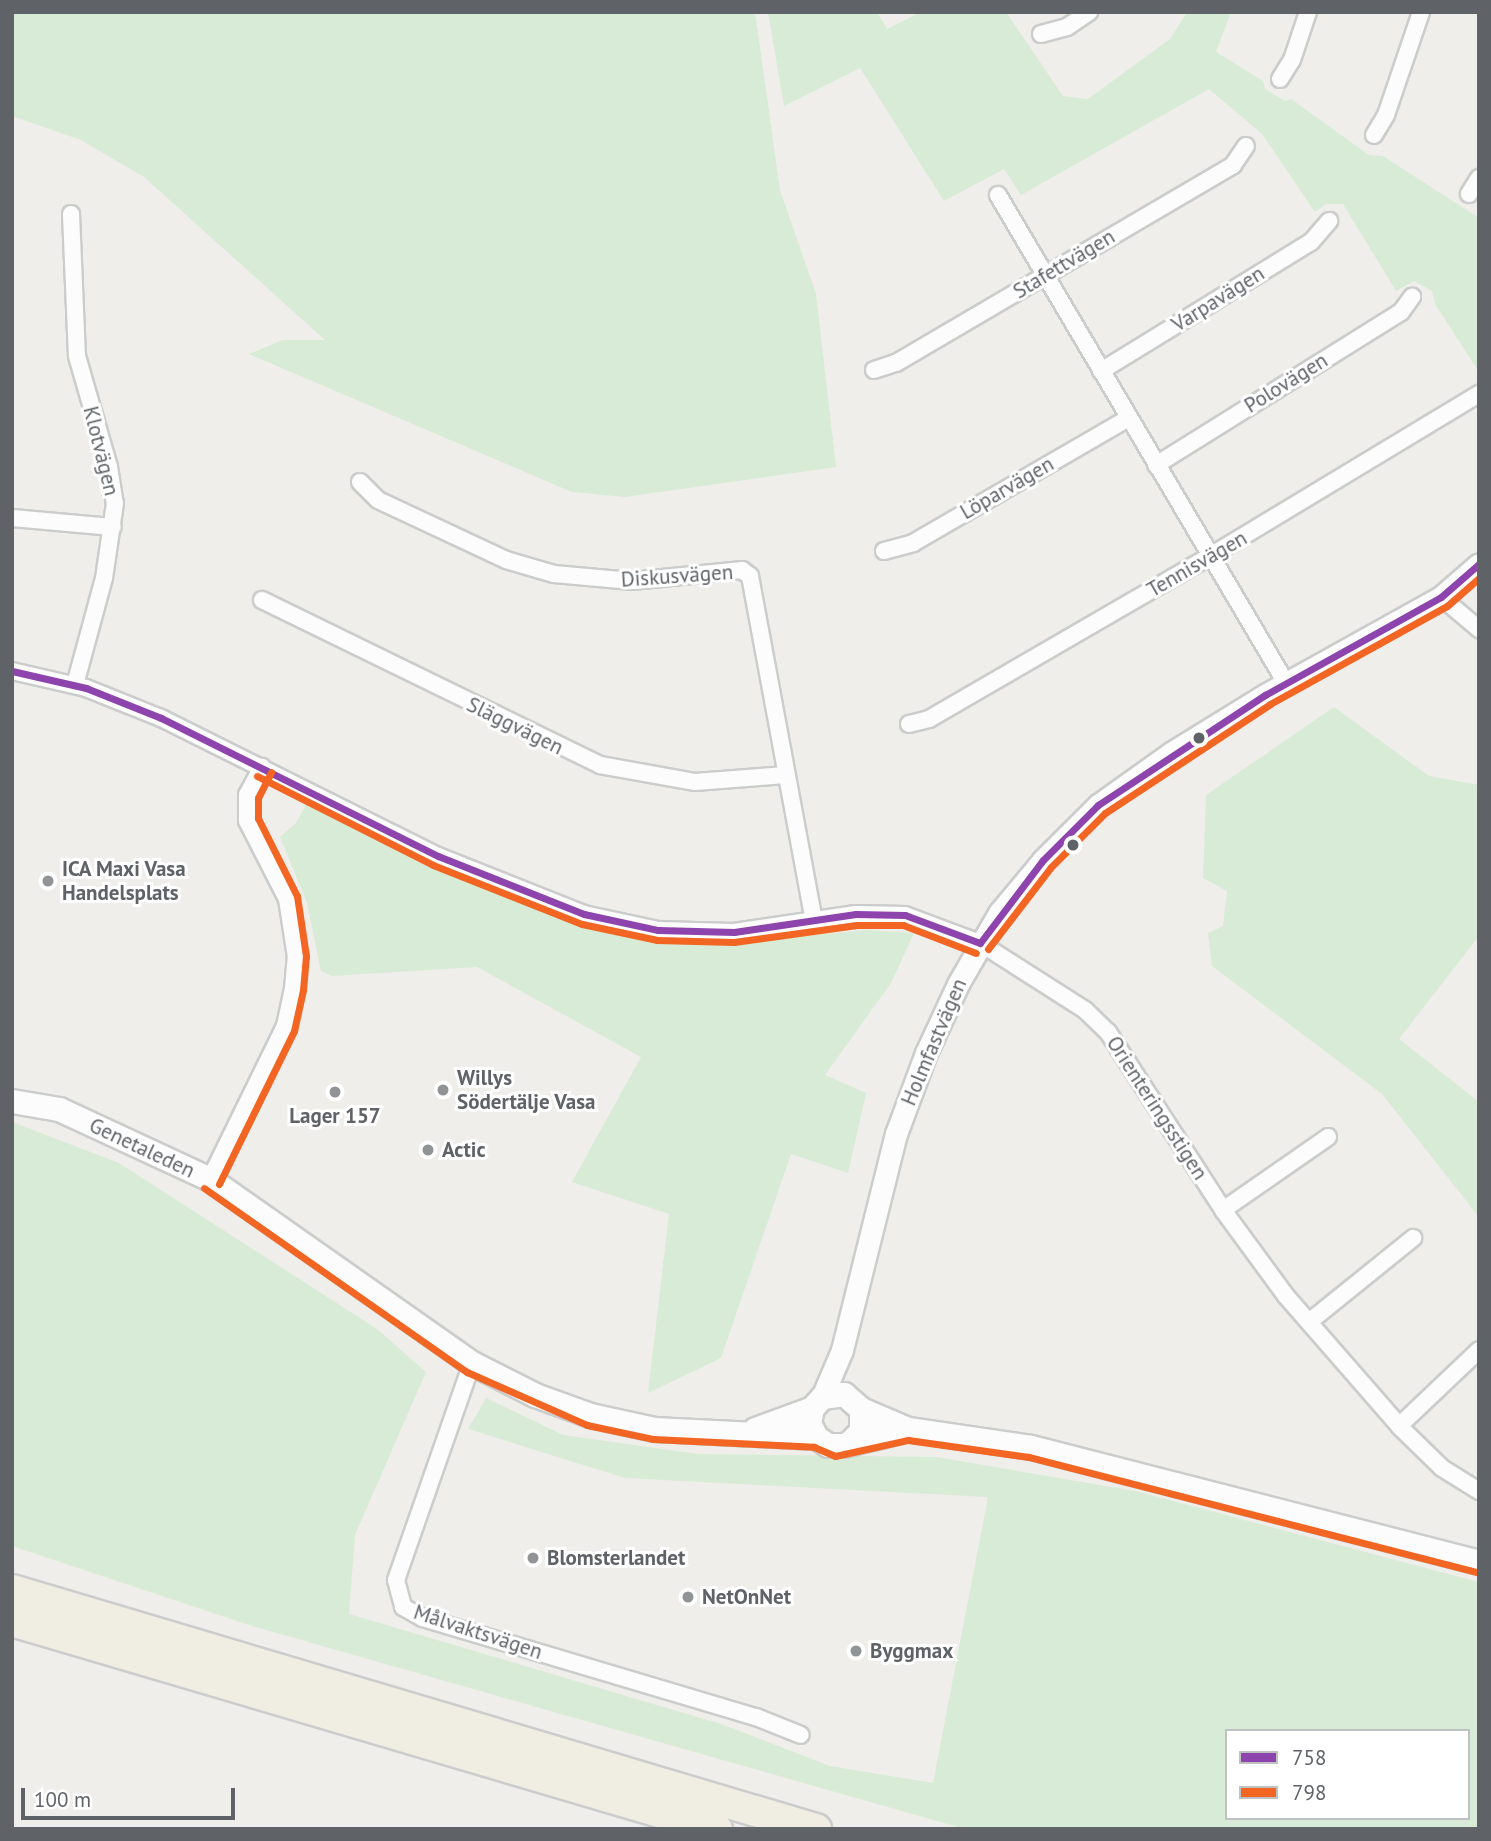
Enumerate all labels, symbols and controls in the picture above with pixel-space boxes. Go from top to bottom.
street label: Stafettvägen [1009,224,1119,304]
street label: Varpavägen [1167,261,1269,337]
street label: Polovägen [1240,348,1332,418]
street label: Klotvägen [78,404,124,498]
street label: Löparvägen [956,451,1058,525]
street label: Tennisvägen [1143,525,1251,603]
street label: Diskusvägen [620,560,734,592]
street label: Släggvägen [463,692,567,760]
unlabelled marker [1192,731,1206,745]
unlabelled marker [1066,838,1080,852]
place label: ICA Maxi Vasa Handelsplats [62,856,187,906]
marker: ICA Maxi Vasa Handelsplats [40,873,56,889]
street label: Holmfastvägen [896,975,972,1109]
street label: Orienteringsstigen [1101,1031,1213,1185]
place label: Willys Södertälje Vasa [457,1065,596,1115]
marker: Willys Södertälje Vasa [435,1082,451,1098]
marker: Lager 157 [327,1084,343,1100]
place label: Lager 157 [289,1103,381,1129]
street label: Genetaleden [85,1113,199,1183]
place label: Actic [442,1137,485,1163]
marker: Actic [420,1142,436,1158]
place label: Blomsterlandet [547,1545,685,1571]
marker: Blomsterlandet [525,1550,541,1566]
place label: NetOnNet [702,1584,791,1610]
marker: NetOnNet [680,1589,696,1605]
street label: Målvaktsvägen [411,1599,545,1665]
place label: Byggmax [870,1638,953,1664]
marker: Byggmax [848,1643,864,1659]
legend [1225,1729,1470,1820]
text: 758 [1292,1744,1326,1771]
scale bar [24,1774,238,1818]
text: 798 [1292,1779,1326,1806]
text: 100 m [34,1786,91,1813]

